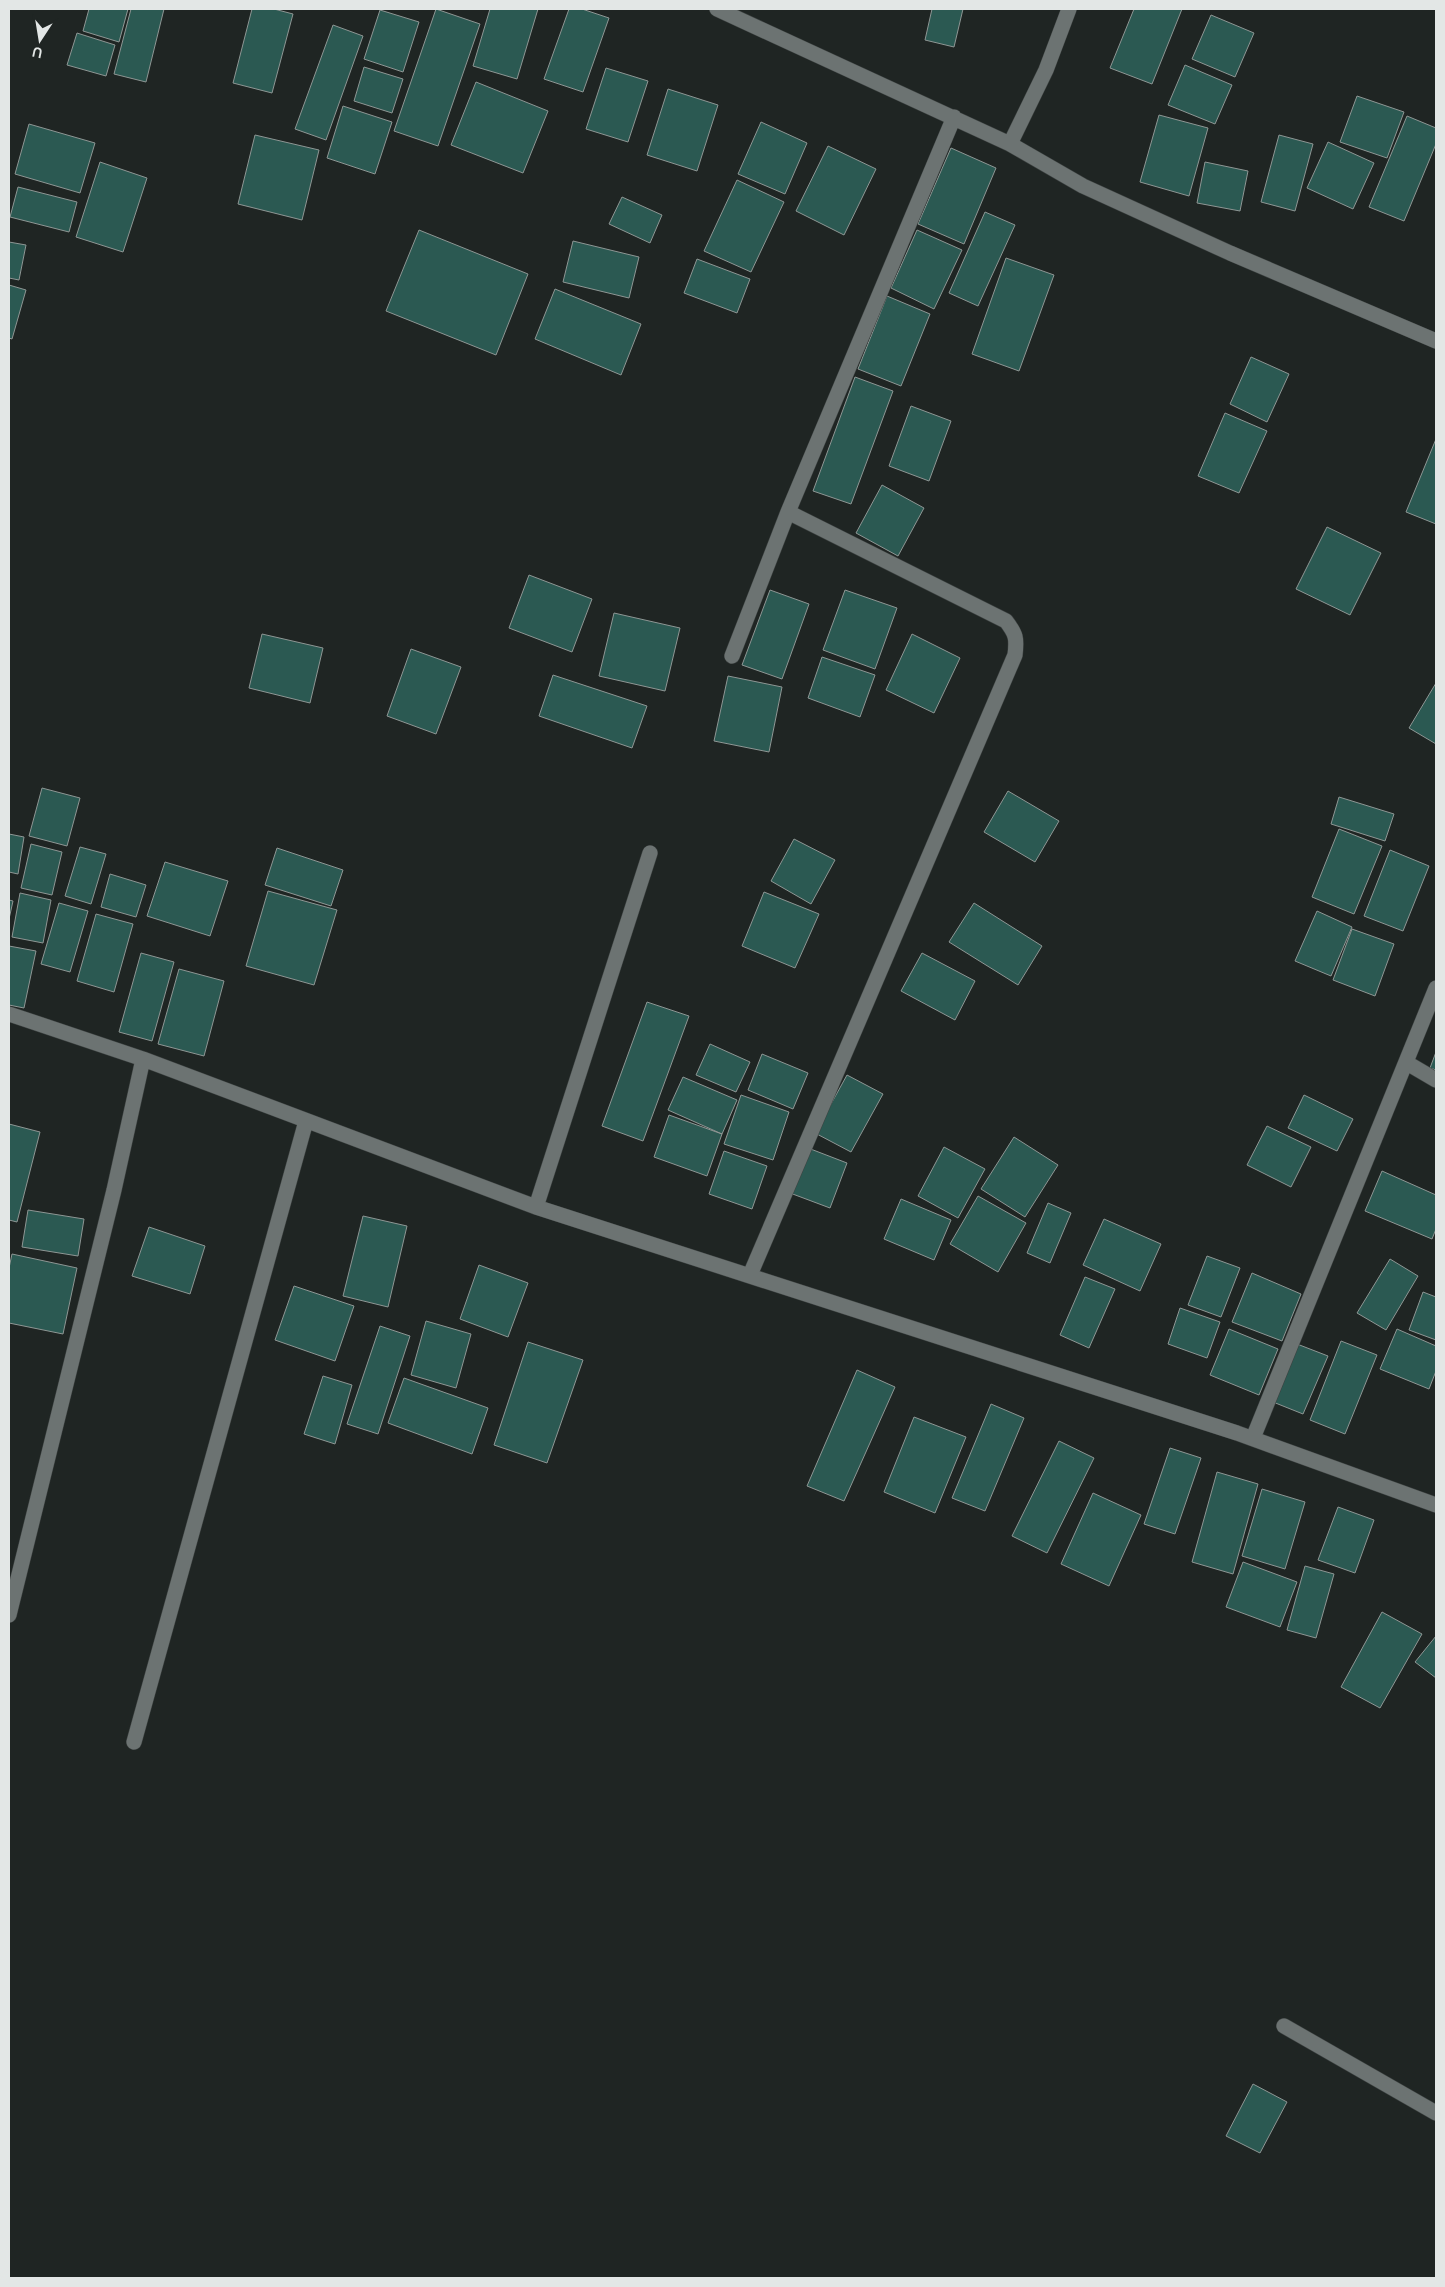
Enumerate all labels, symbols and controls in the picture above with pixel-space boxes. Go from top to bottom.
north arrow [15,15,65,65]
text: U [31,43,44,63]

